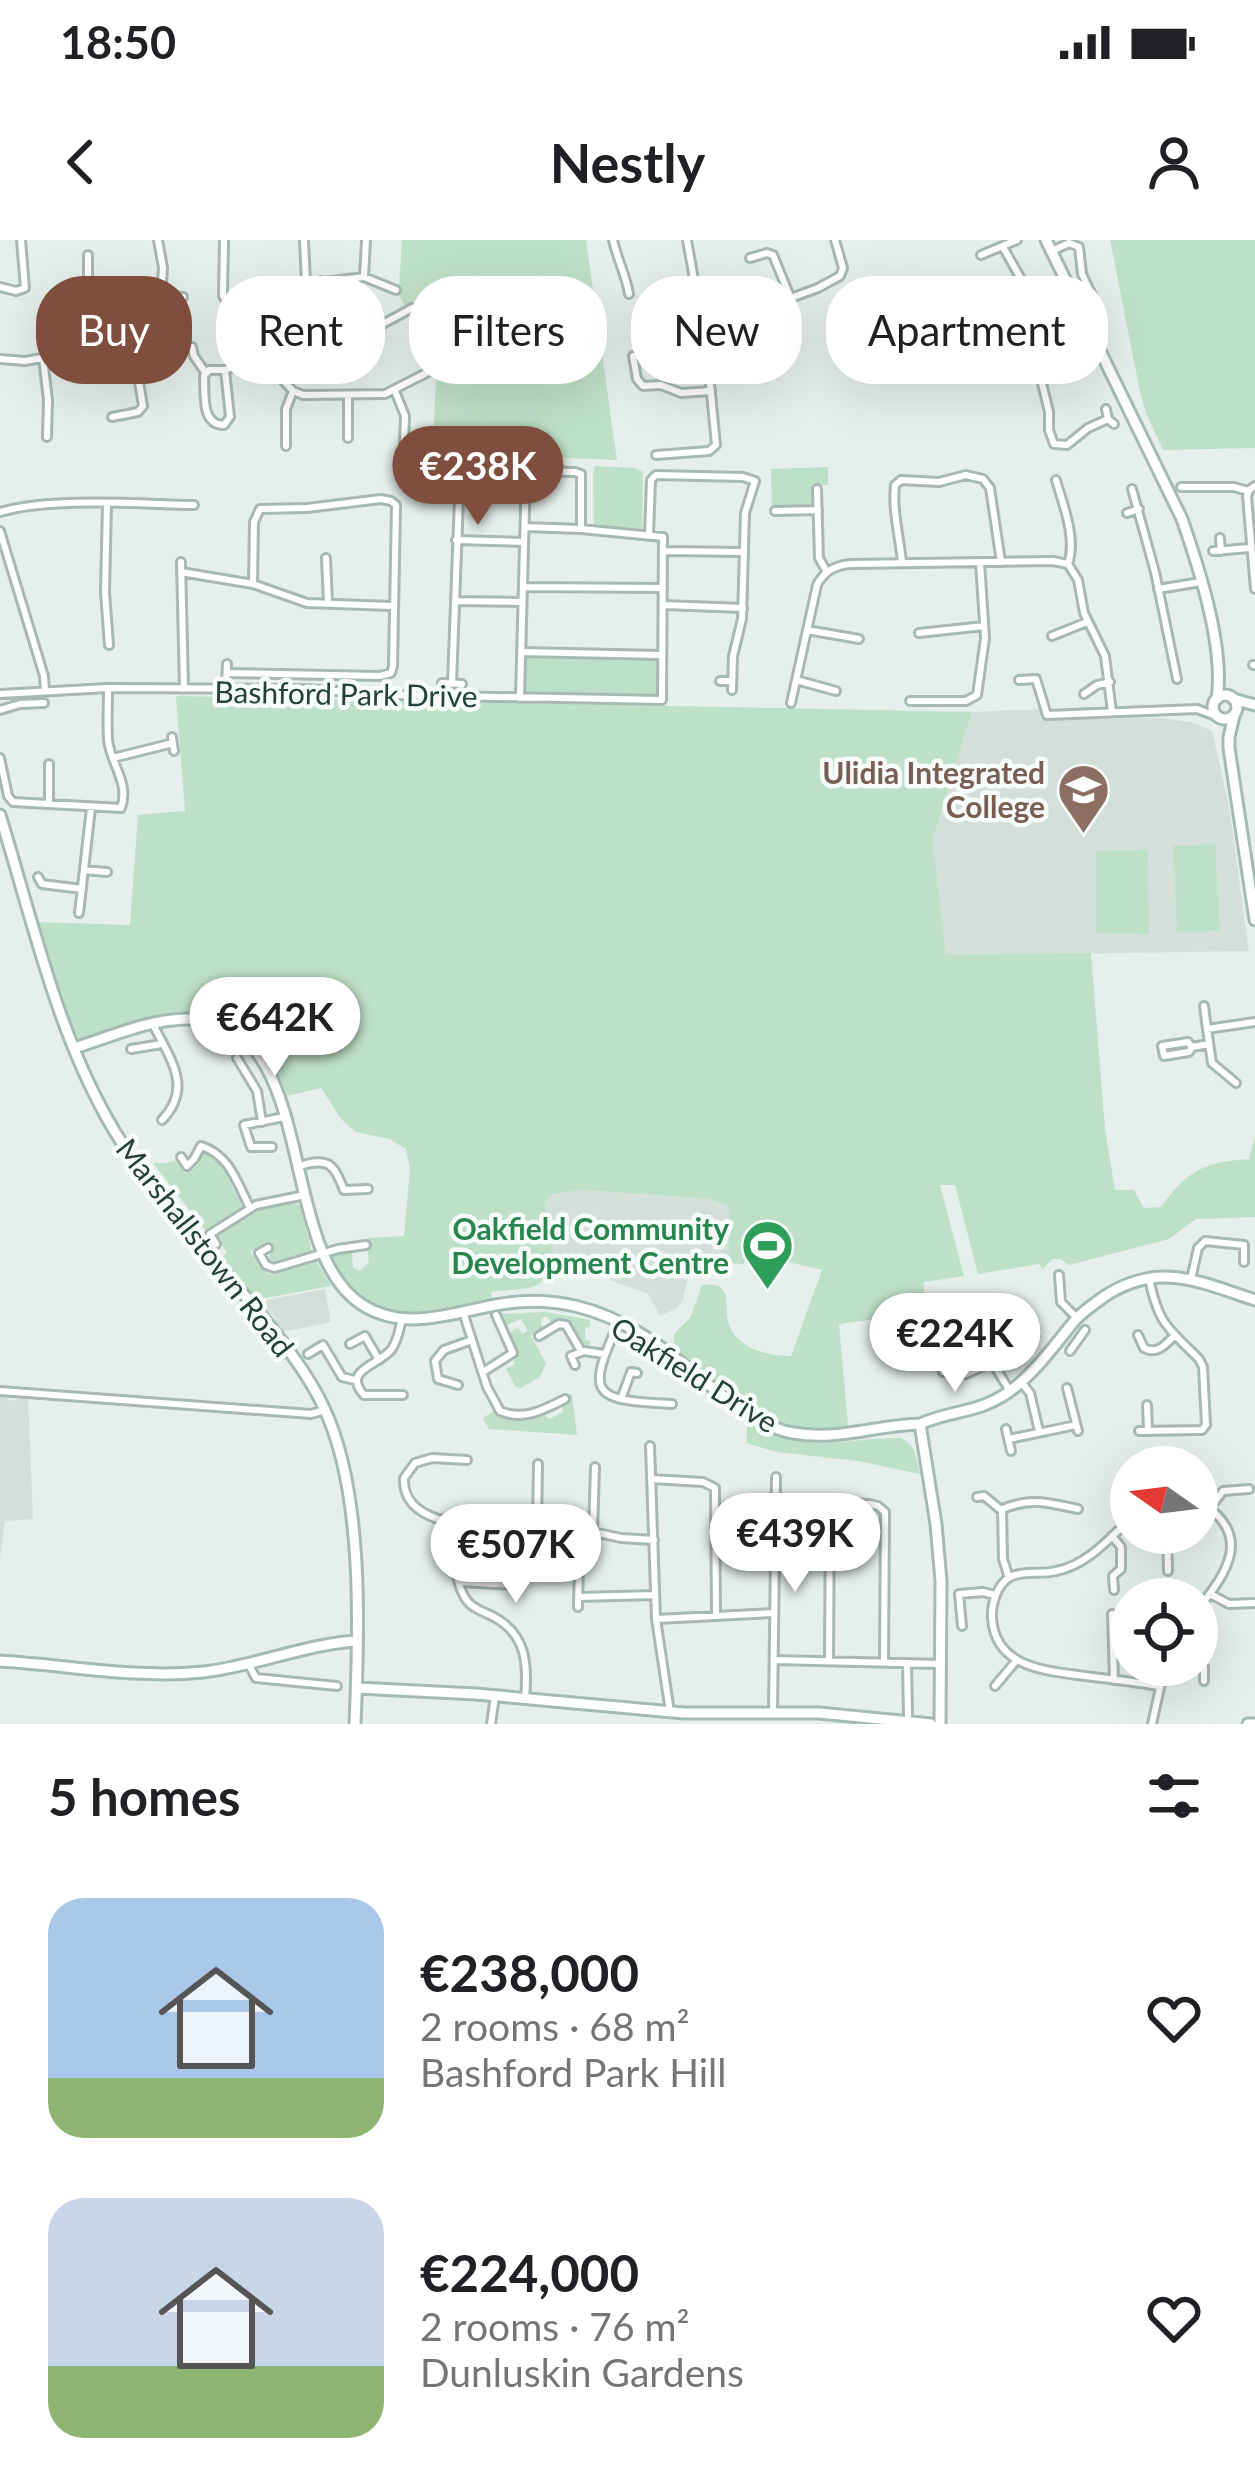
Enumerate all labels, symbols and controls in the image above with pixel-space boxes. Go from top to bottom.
text: 18:50 [60,15,176,69]
icon: back [48,129,114,195]
icon: person [1141,129,1207,195]
text: Nestly [550,130,705,195]
chip: Buy [36,276,192,384]
chip: Rent [216,276,385,384]
chip: Filters [409,276,607,384]
chip: New [631,276,802,384]
chip: Apartment [826,276,1108,384]
pin: €238K [394,426,562,528]
text: €238K [419,442,537,488]
street label: Bashford Park Drive [214,673,478,713]
place label: Ulidia Integrated College [822,754,1045,824]
school or university icon: Ulidia Integrated College [1056,761,1112,835]
pin: €642K [191,977,359,1079]
text: €642K [216,993,334,1039]
street label: Marshallstown Road [110,1131,302,1363]
place label: Oakfield Community Development Centre [451,1210,729,1280]
sports icon: Oakfield Community Development Centre [740,1217,796,1291]
pin: €224K [871,1293,1039,1395]
street label: Oakfield Drive [605,1308,785,1440]
text: €224K [896,1309,1014,1355]
north arrow [1110,1446,1218,1554]
map controls [1110,1446,1218,1686]
pin: €439K [711,1493,879,1595]
pin: €507K [432,1504,600,1606]
text: €439K [736,1509,854,1555]
text: €507K [457,1520,575,1566]
button: locate [1110,1578,1218,1686]
icon: filters [1141,1763,1207,1829]
text: 5 homes [48,1766,240,1827]
text: €238,000 [420,1942,639,2003]
icon: home [144,1946,288,2090]
icon: heart [1141,1985,1207,2051]
text: 2 rooms · 68 m² [420,2003,690,2049]
text: Bashford Park Hill [420,2049,726,2095]
text: €224,000 [420,2242,639,2303]
icon: home [144,2246,288,2390]
icon: heart [1141,2285,1207,2351]
text: 2 rooms · 76 m² [420,2303,690,2349]
text: Dunluskin Gardens [420,2349,744,2395]

